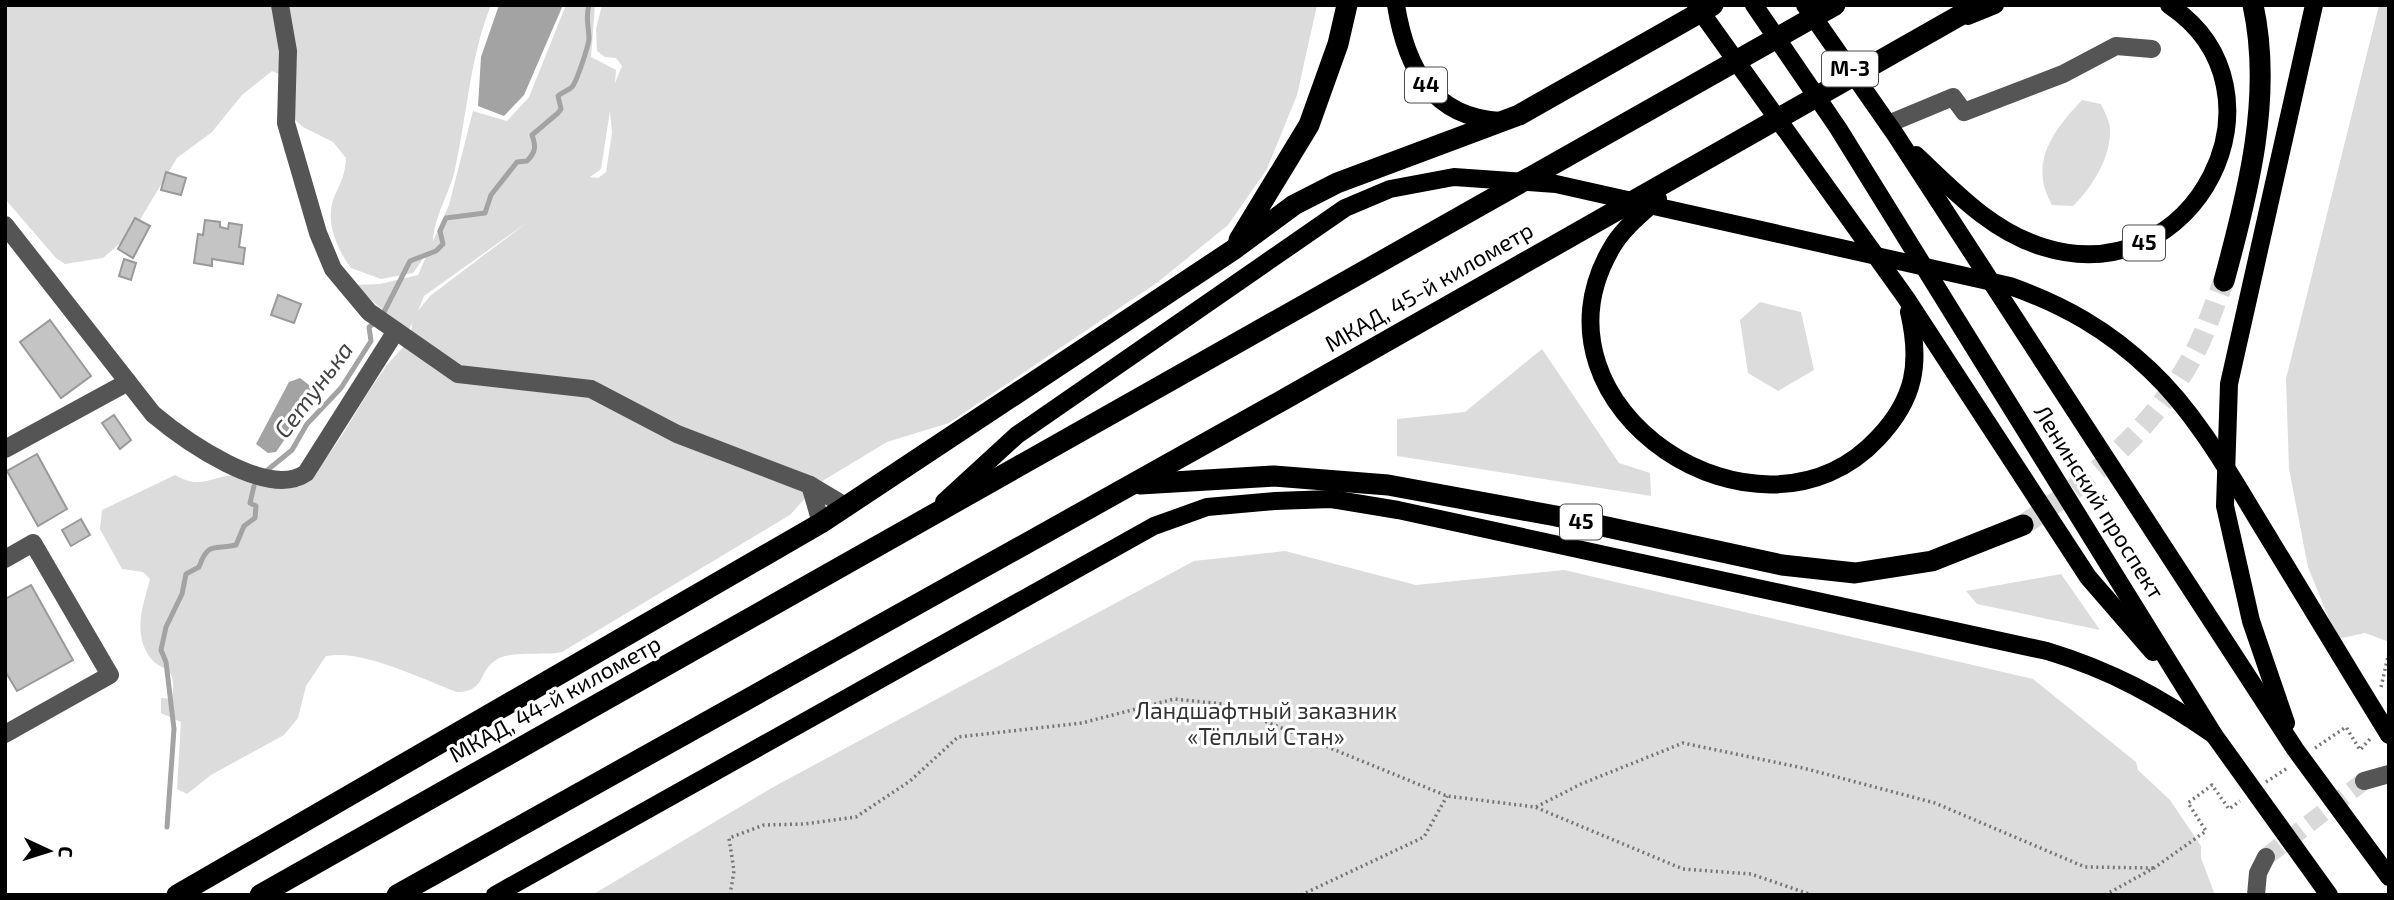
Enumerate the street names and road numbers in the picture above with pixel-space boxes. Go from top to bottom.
road number: М-3 [1822,52,1878,86]
road number: 44 [1405,68,1447,102]
street label: МКАД, 45-й километр [1319,215,1538,357]
road number: 45 [2123,226,2165,260]
street label: Ленинский проспект [2029,399,2171,604]
road number: 45 [1560,504,1602,540]
street label: МКАД, 44-й километр [444,628,665,768]

